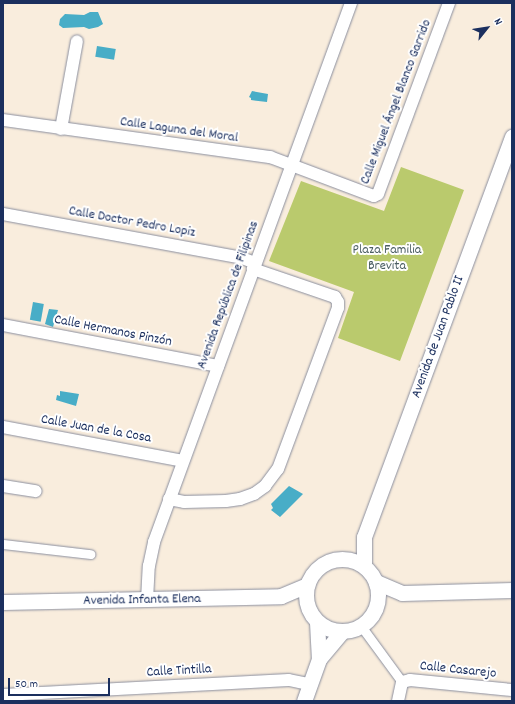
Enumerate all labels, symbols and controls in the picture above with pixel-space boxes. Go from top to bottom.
north arrow [467,8,507,48]
text: N [489,16,506,28]
street label: Calle Miguel Ángel Blanco Garrido [357,17,435,187]
street label: Calle Laguna del Moral [119,113,239,147]
street label: Calle Doctor Pedro Lopiz [67,203,197,241]
street label: Avenida República de Filipinas [193,219,263,371]
park label: Plaza Familia Brevita [353,242,421,274]
street label: Avenida de Juan Pablo II [408,274,468,400]
street label: Calle Hermanos Pinzón [53,311,173,351]
street label: Calle Juan de la Cosa [40,411,152,447]
street label: Avenida Infanta Elena [83,591,201,609]
street label: Calle Casarejo [419,658,497,682]
street label: Calle Tintilla [146,661,212,681]
scale bar [10,670,112,696]
text: 50 m [15,676,38,693]

